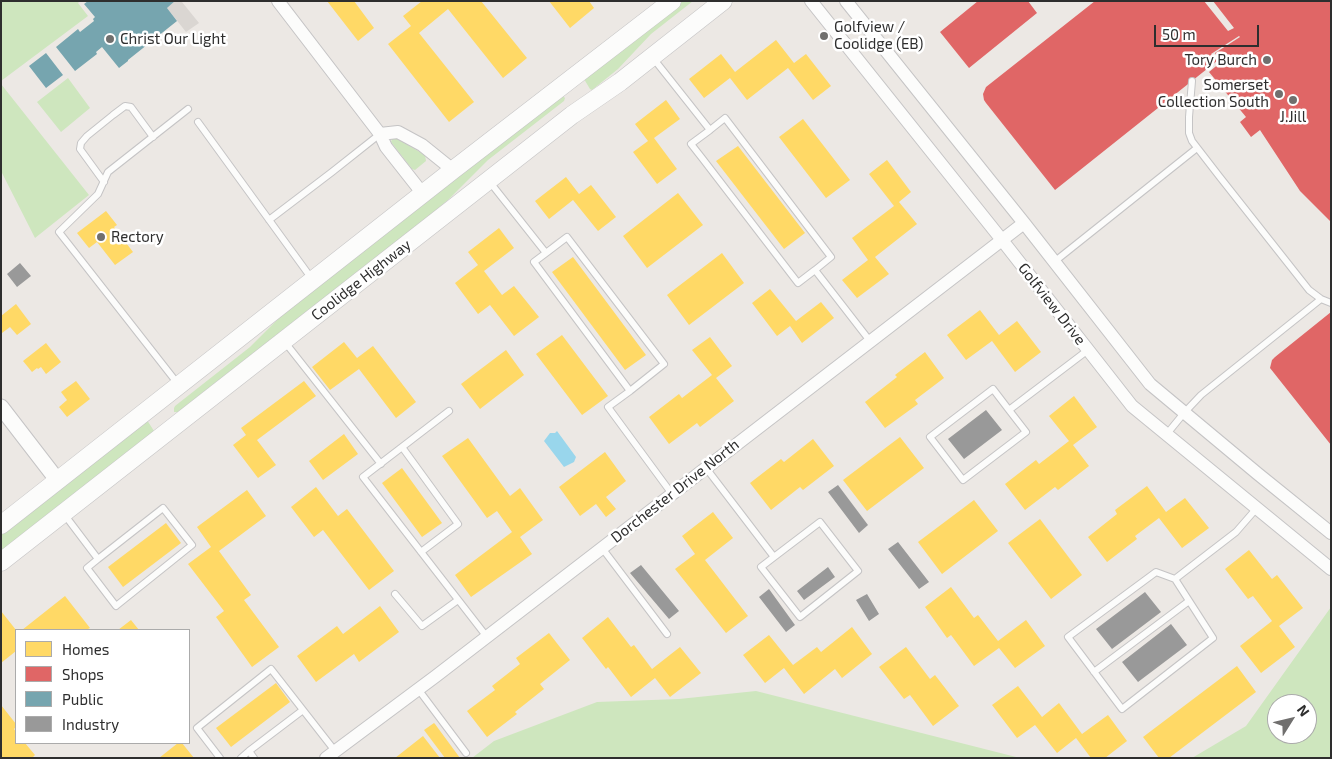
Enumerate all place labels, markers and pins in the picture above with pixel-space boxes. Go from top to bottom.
place label: Golfview / Coolidge (EB) [834,18,923,53]
place label: Christ Our Light [120,30,226,48]
marker: Golfview / Coolidge (EB) [818,30,830,42]
marker: Christ Our Light [104,33,116,45]
place label: Tory Burch [1184,51,1257,69]
marker: Tory Burch [1261,54,1273,66]
place label: Somerset Collection South [1158,76,1269,111]
marker: Somerset Collection South [1273,88,1285,100]
marker: J.Jill [1287,94,1299,106]
place label: J.Jill [1280,108,1306,126]
place label: Rectory [111,228,164,246]
marker: Rectory [95,231,107,243]

